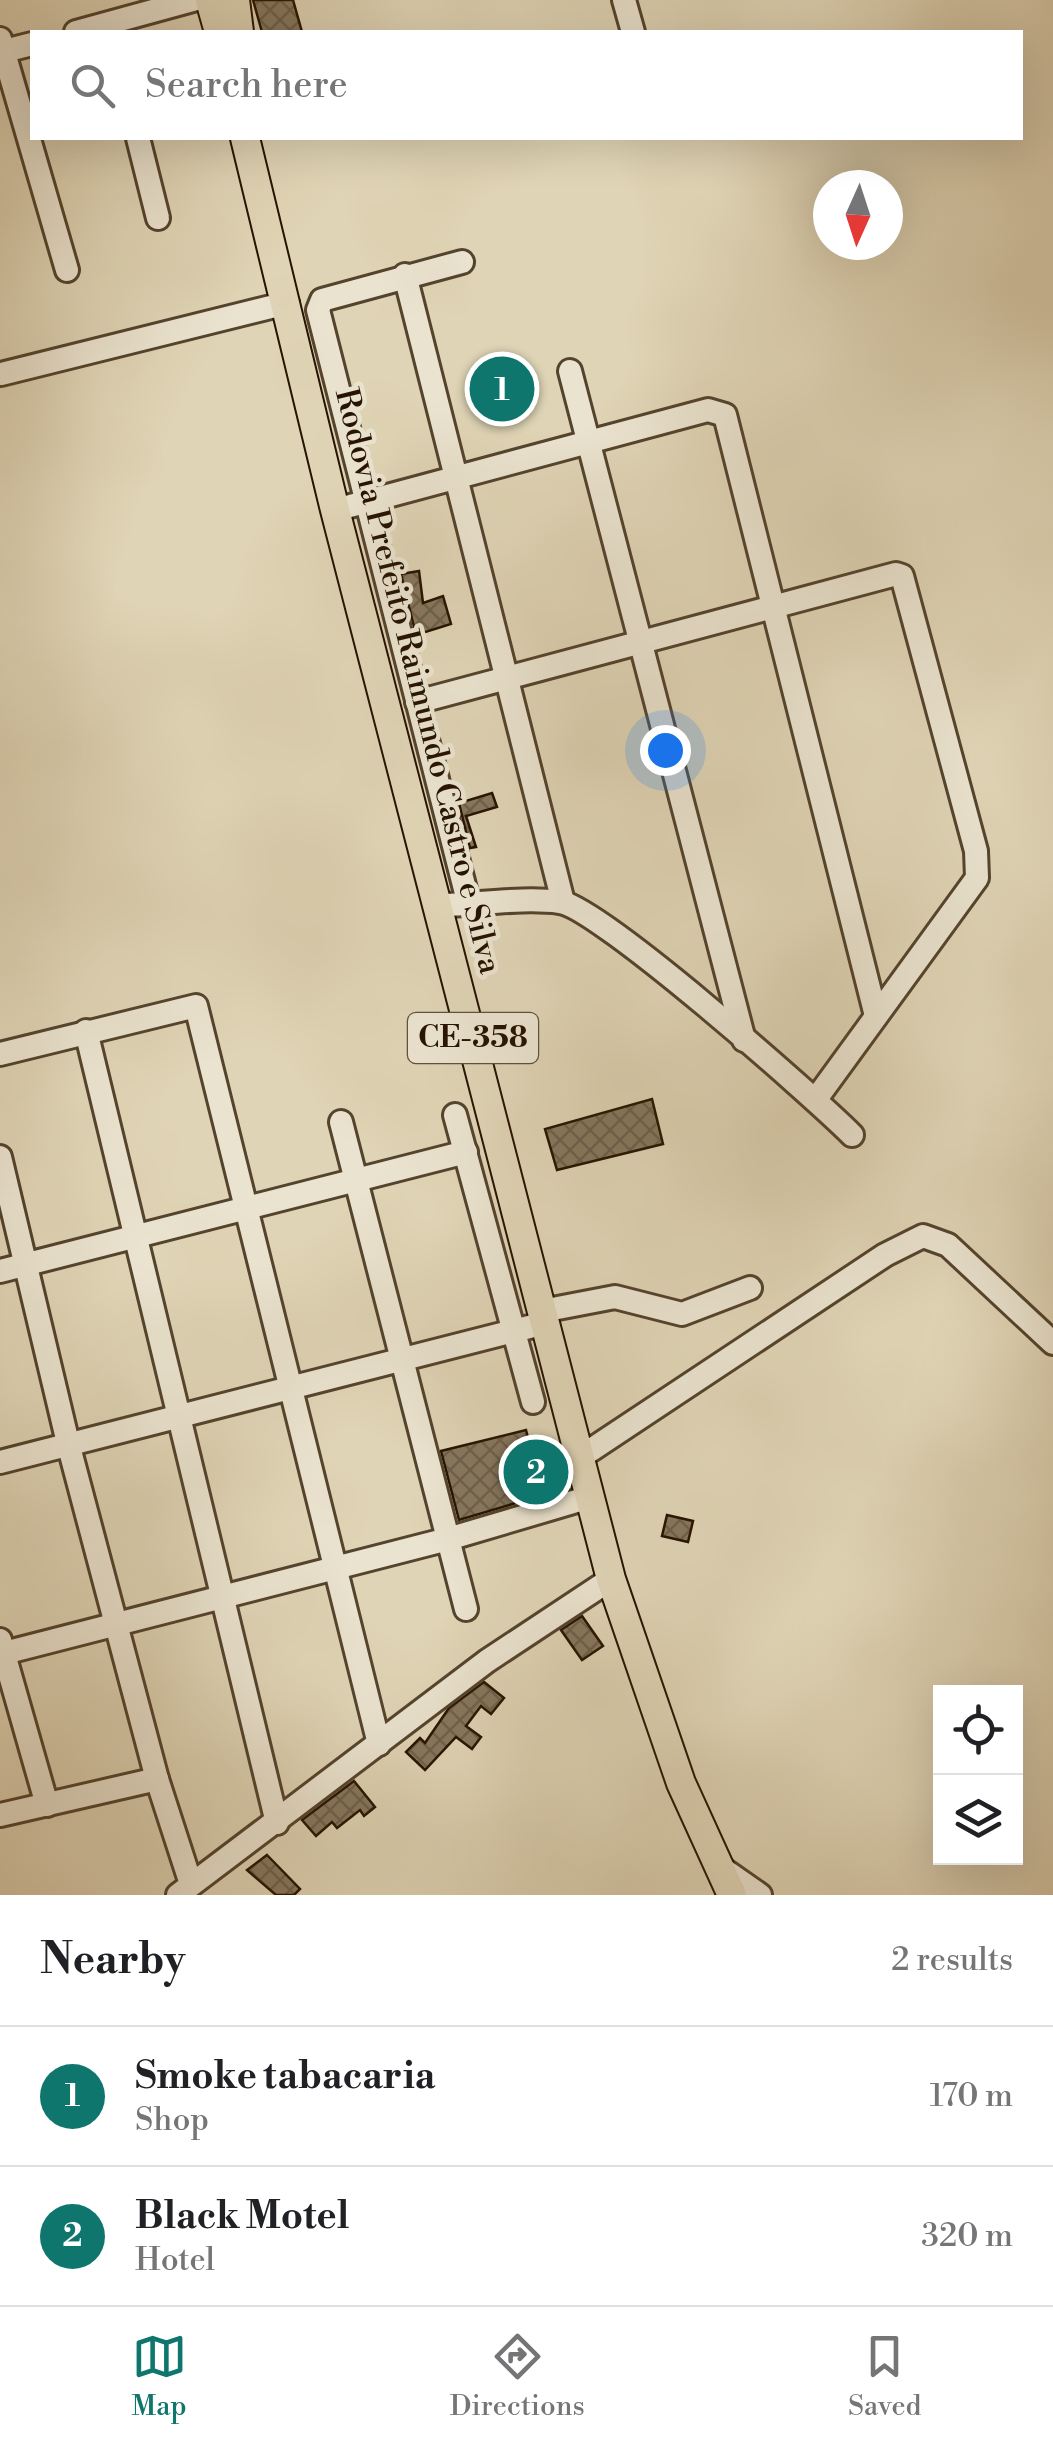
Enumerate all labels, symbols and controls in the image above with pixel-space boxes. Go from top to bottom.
search box [30,30,1023,140]
icon: search [65,58,120,113]
text: Search here [145,62,348,109]
north arrow [813,170,903,260]
pin: 1 [470,352,534,426]
street label: Rodovia Prefeito Raimundo Castro e Silva [326,384,510,979]
your location [640,725,691,776]
road number: CE-358 [408,1013,538,1063]
pin: 2 [504,1434,568,1510]
map controls [933,1685,1023,1865]
button: locate [933,1685,1023,1775]
button: layers [933,1775,1023,1865]
text: Nearby [40,1934,185,1987]
text: 2 results [891,1940,1013,1980]
text: Smoke tabacaria [135,2053,435,2100]
text: 1 [65,2076,80,2116]
text: 170 m [930,2076,1013,2116]
text: Shop [135,2100,209,2140]
text: Black Motel [135,2193,349,2240]
text: 2 [62,2216,83,2256]
text: 320 m [921,2216,1013,2256]
text: Hotel [135,2240,215,2280]
tab: Map [132,2329,187,2424]
tab: Directions [450,2329,585,2424]
tab: Saved [848,2329,921,2424]

